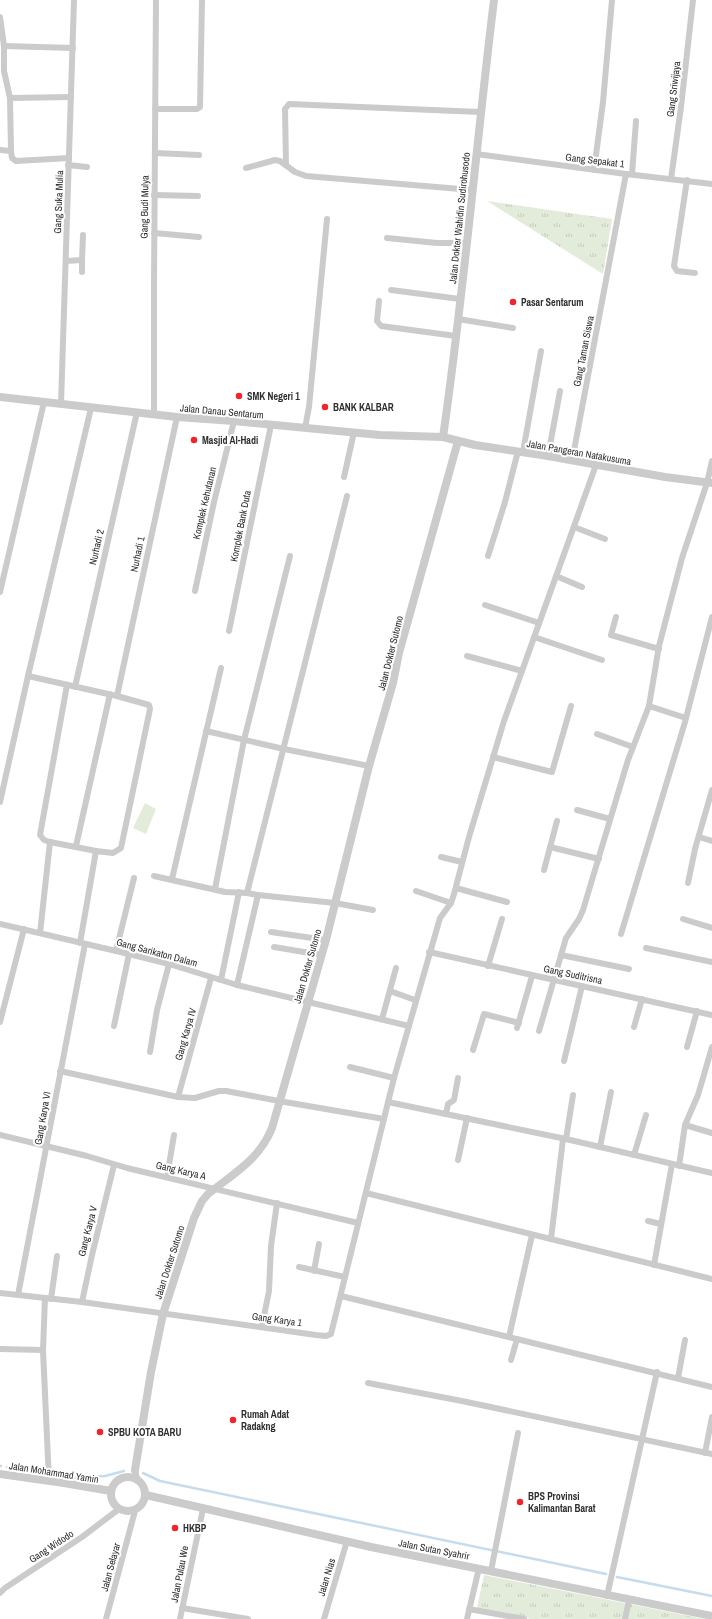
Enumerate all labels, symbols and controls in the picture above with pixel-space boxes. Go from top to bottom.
street label: Gang Sriwijaya [664,60,683,118]
street label: Gang Sepakat 1 [565,150,626,171]
street label: Jalan Dokter Wahidin Sudirohusodo [446,151,473,284]
street label: Gang Suka Mulia [51,170,66,234]
street label: Gang Budi Mulya [137,175,152,239]
place label: Pasar Sentarum [521,296,583,309]
marker: Pasar Sentarum [508,297,518,307]
street label: Gang Taman Siswa [570,314,597,387]
place label: SMK Negeri 1 [247,390,300,403]
marker: SMK Negeri 1 [234,391,244,401]
street label: Jalan Danau Sentarum [180,401,264,422]
place label: BANK KALBAR [333,401,394,414]
marker: BANK KALBAR [320,402,330,412]
place label: Masjid Al-Hadi [202,434,258,447]
marker: Masjid Al-Hadi [189,435,199,445]
street label: Jalan Pangeran Natakusuma [526,437,633,468]
street label: Komplek Kehutanan [190,466,219,541]
street label: Komplek Bank Duta [227,489,254,563]
street label: Nurhadi 2 [86,528,107,566]
street label: Nurhadi 1 [127,535,148,573]
street label: Jalan Dokter Sutomo [375,614,406,692]
street label: Jalan Dokter Sutomo [291,927,324,1005]
street label: Gang Sarikaton Dalam [115,935,199,970]
street label: Gang Suditrisna [542,962,604,987]
street label: Gang Karya IV [172,1006,199,1062]
street label: Gang Karya VI [31,1090,54,1146]
street label: Gang Karya A [155,1158,208,1183]
street label: Gang Karya V [75,1204,100,1258]
street label: Jalan Dokter Sutomo [151,1223,188,1301]
street label: Gang Karya 1 [251,1310,303,1330]
place label: Rumah Adat Radakng [241,1408,289,1433]
marker: Rumah Adat Radakng [228,1415,238,1425]
place label: SPBU KOTA BARU [108,1426,181,1439]
marker: SPBU KOTA BARU [95,1427,105,1437]
street label: Jalan Mohammad Yamin [8,1459,100,1486]
place label: BPS Provinsi Kalimantan Barat [528,1490,596,1515]
marker: BPS Provinsi Kalimantan Barat [515,1497,525,1507]
place label: HKBP [183,1522,207,1535]
marker: HKBP [170,1523,180,1533]
street label: Gang Widodo [27,1527,76,1566]
street label: Jalan Sutan Syahrir [397,1536,471,1563]
street label: Jalan Selayar [98,1541,123,1593]
street label: Jalan Pulau We [168,1544,191,1603]
street label: Jalan Nias [315,1557,338,1598]

